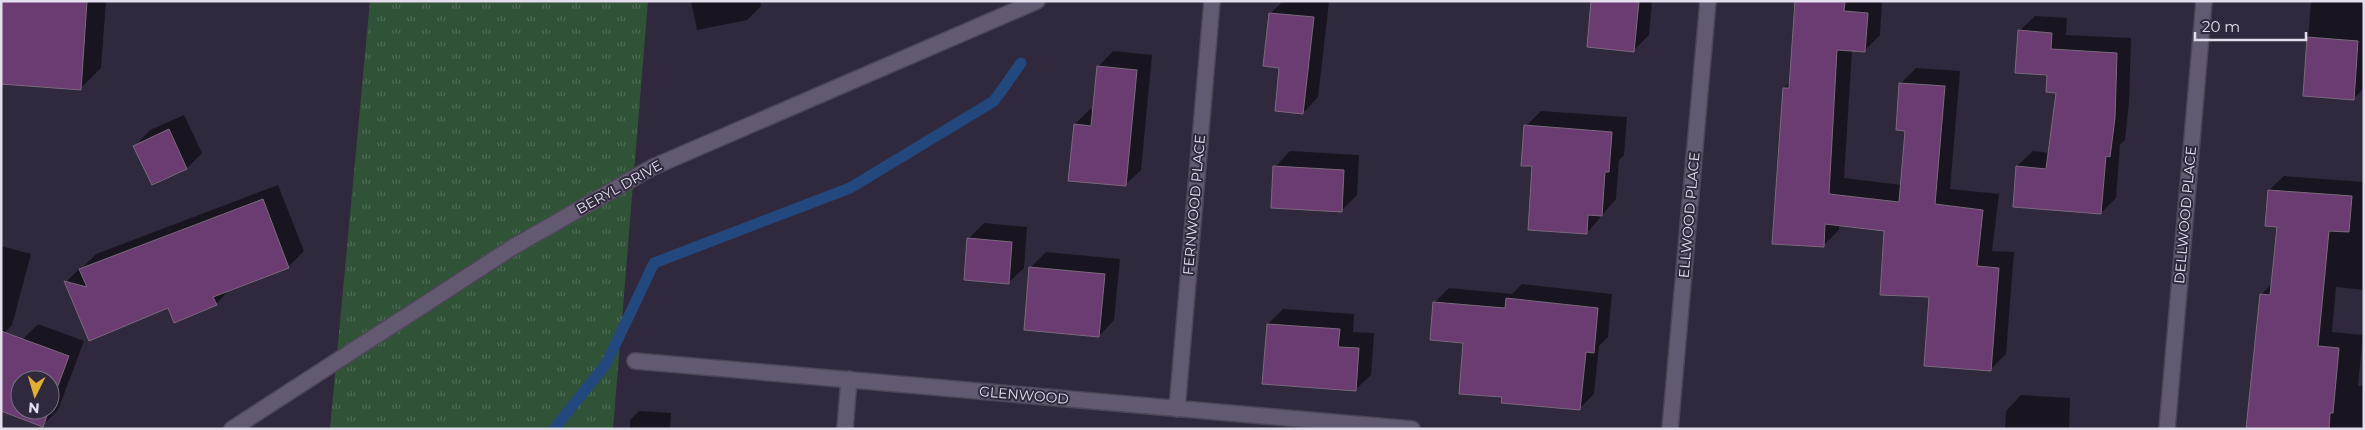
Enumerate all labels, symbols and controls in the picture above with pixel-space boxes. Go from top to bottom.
scale bar [2195,10,2306,42]
text: 20 m [2202,17,2240,36]
street label: FERNWOOD PLACE [1179,134,1209,276]
street label: DELLWOOD PLACE [2170,145,2200,285]
street label: ELLWOOD PLACE [1675,151,1703,279]
street label: BERYL DRIVE [573,156,665,218]
north arrow [10,370,60,420]
street label: GLENWOOD [978,382,1070,408]
text: N [27,398,40,417]

